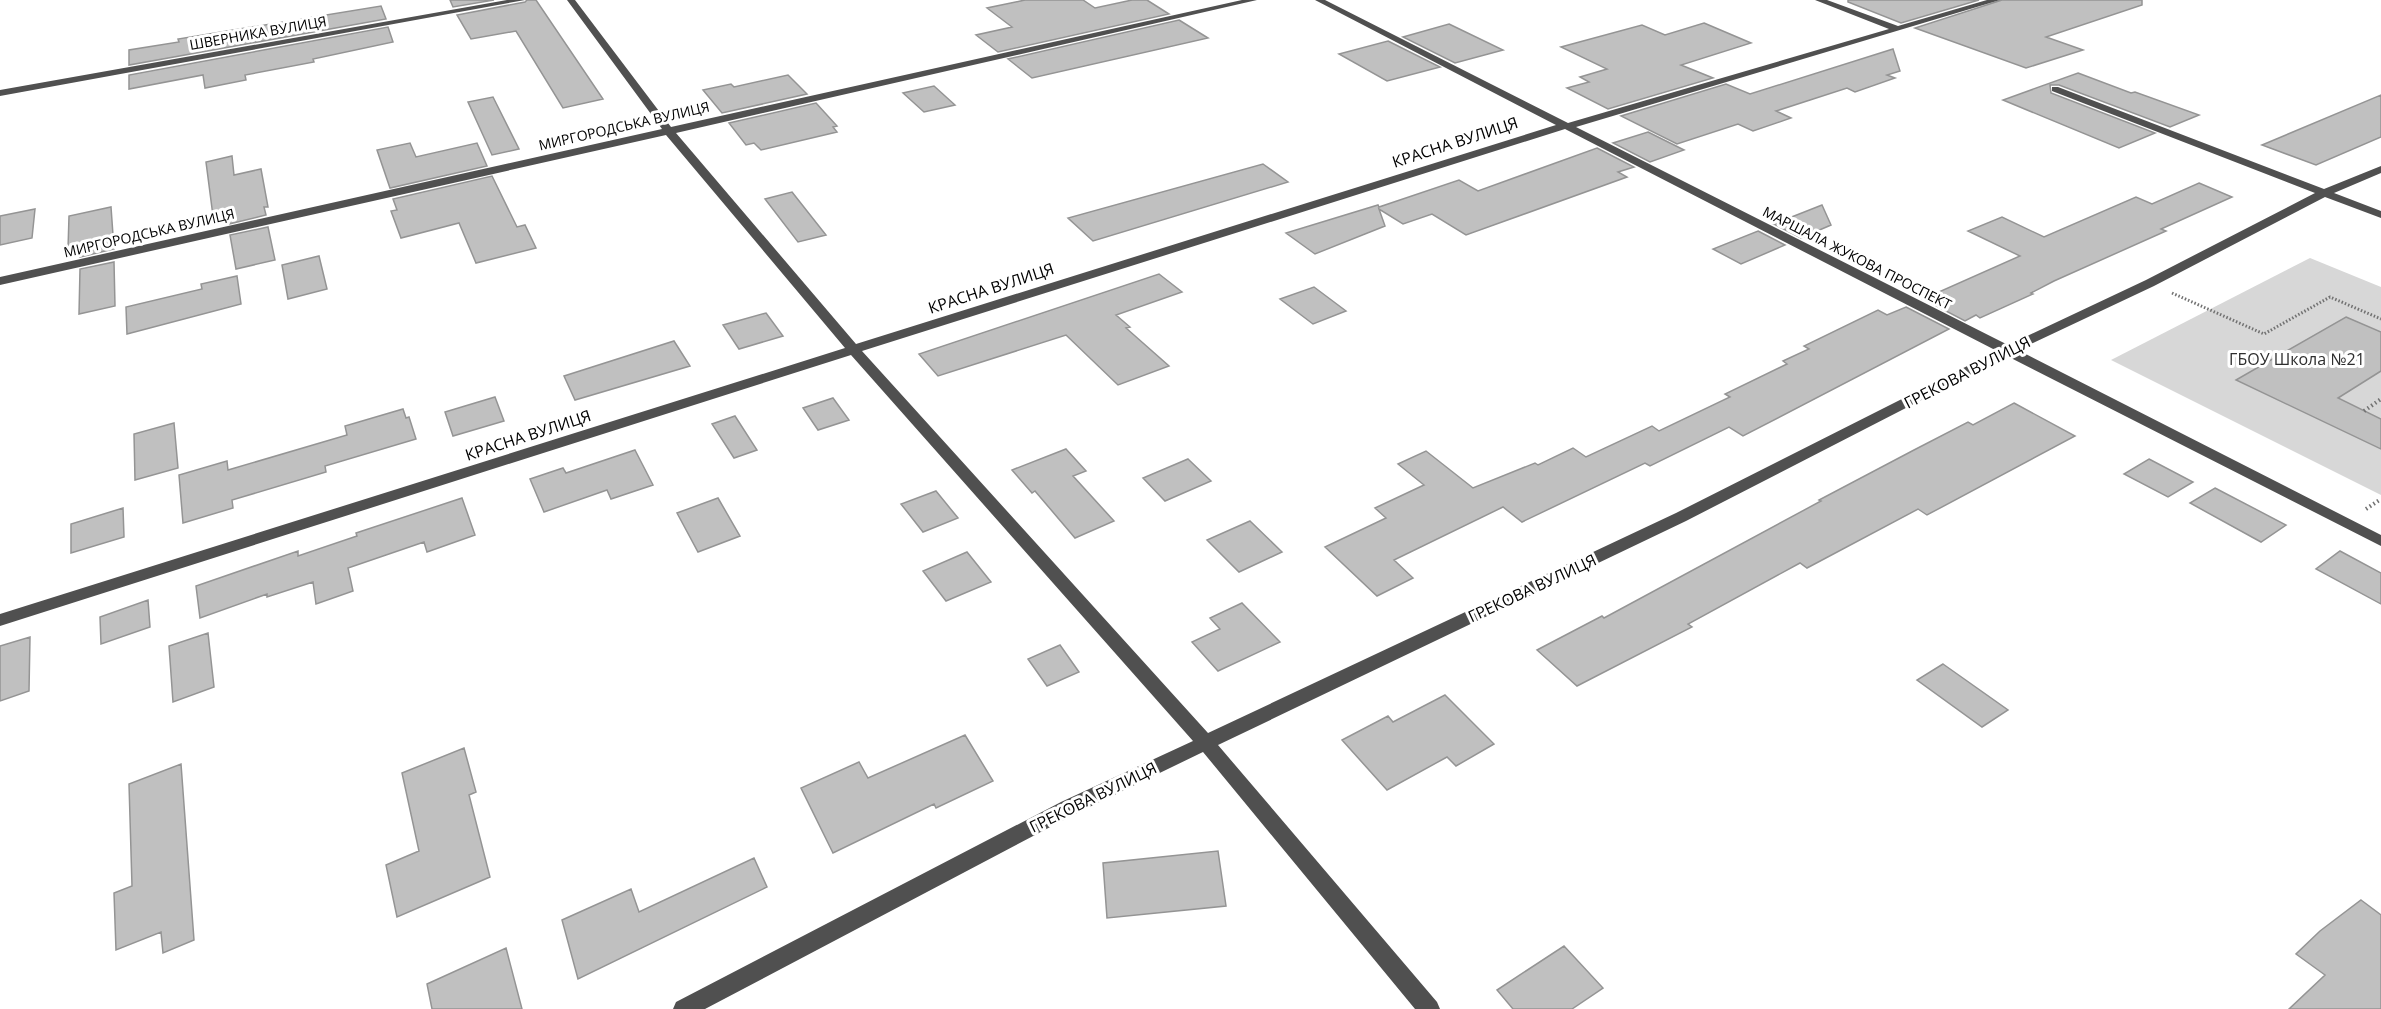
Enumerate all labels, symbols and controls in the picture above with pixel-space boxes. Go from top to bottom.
street label: ШВЕРНИКА ВУЛИЦЯ [188,11,328,54]
street label: МИРГОРОДСЬКА ВУЛИЦЯ [537,97,711,154]
street label: КРАСНА ВУЛИЦЯ [1389,111,1521,173]
street label: МАРШАЛА ЖУКОВА ПРОСПЕКТ [1760,202,1955,314]
street label: МИРГОРОДСЬКА ВУЛИЦЯ [62,204,236,261]
street label: КРАСНА ВУЛИЦЯ [925,257,1057,319]
street label: ГРЕКОВА ВУЛИЦЯ [1900,331,2034,413]
park label: ГБОУ Школа №21 [2229,348,2365,370]
street label: КРАСНА ВУЛИЦЯ [462,404,594,466]
street label: ГРЕКОВА ВУЛИЦЯ [1464,549,1600,627]
street label: ГРЕКОВА ВУЛИЦЯ [1026,757,1160,837]

